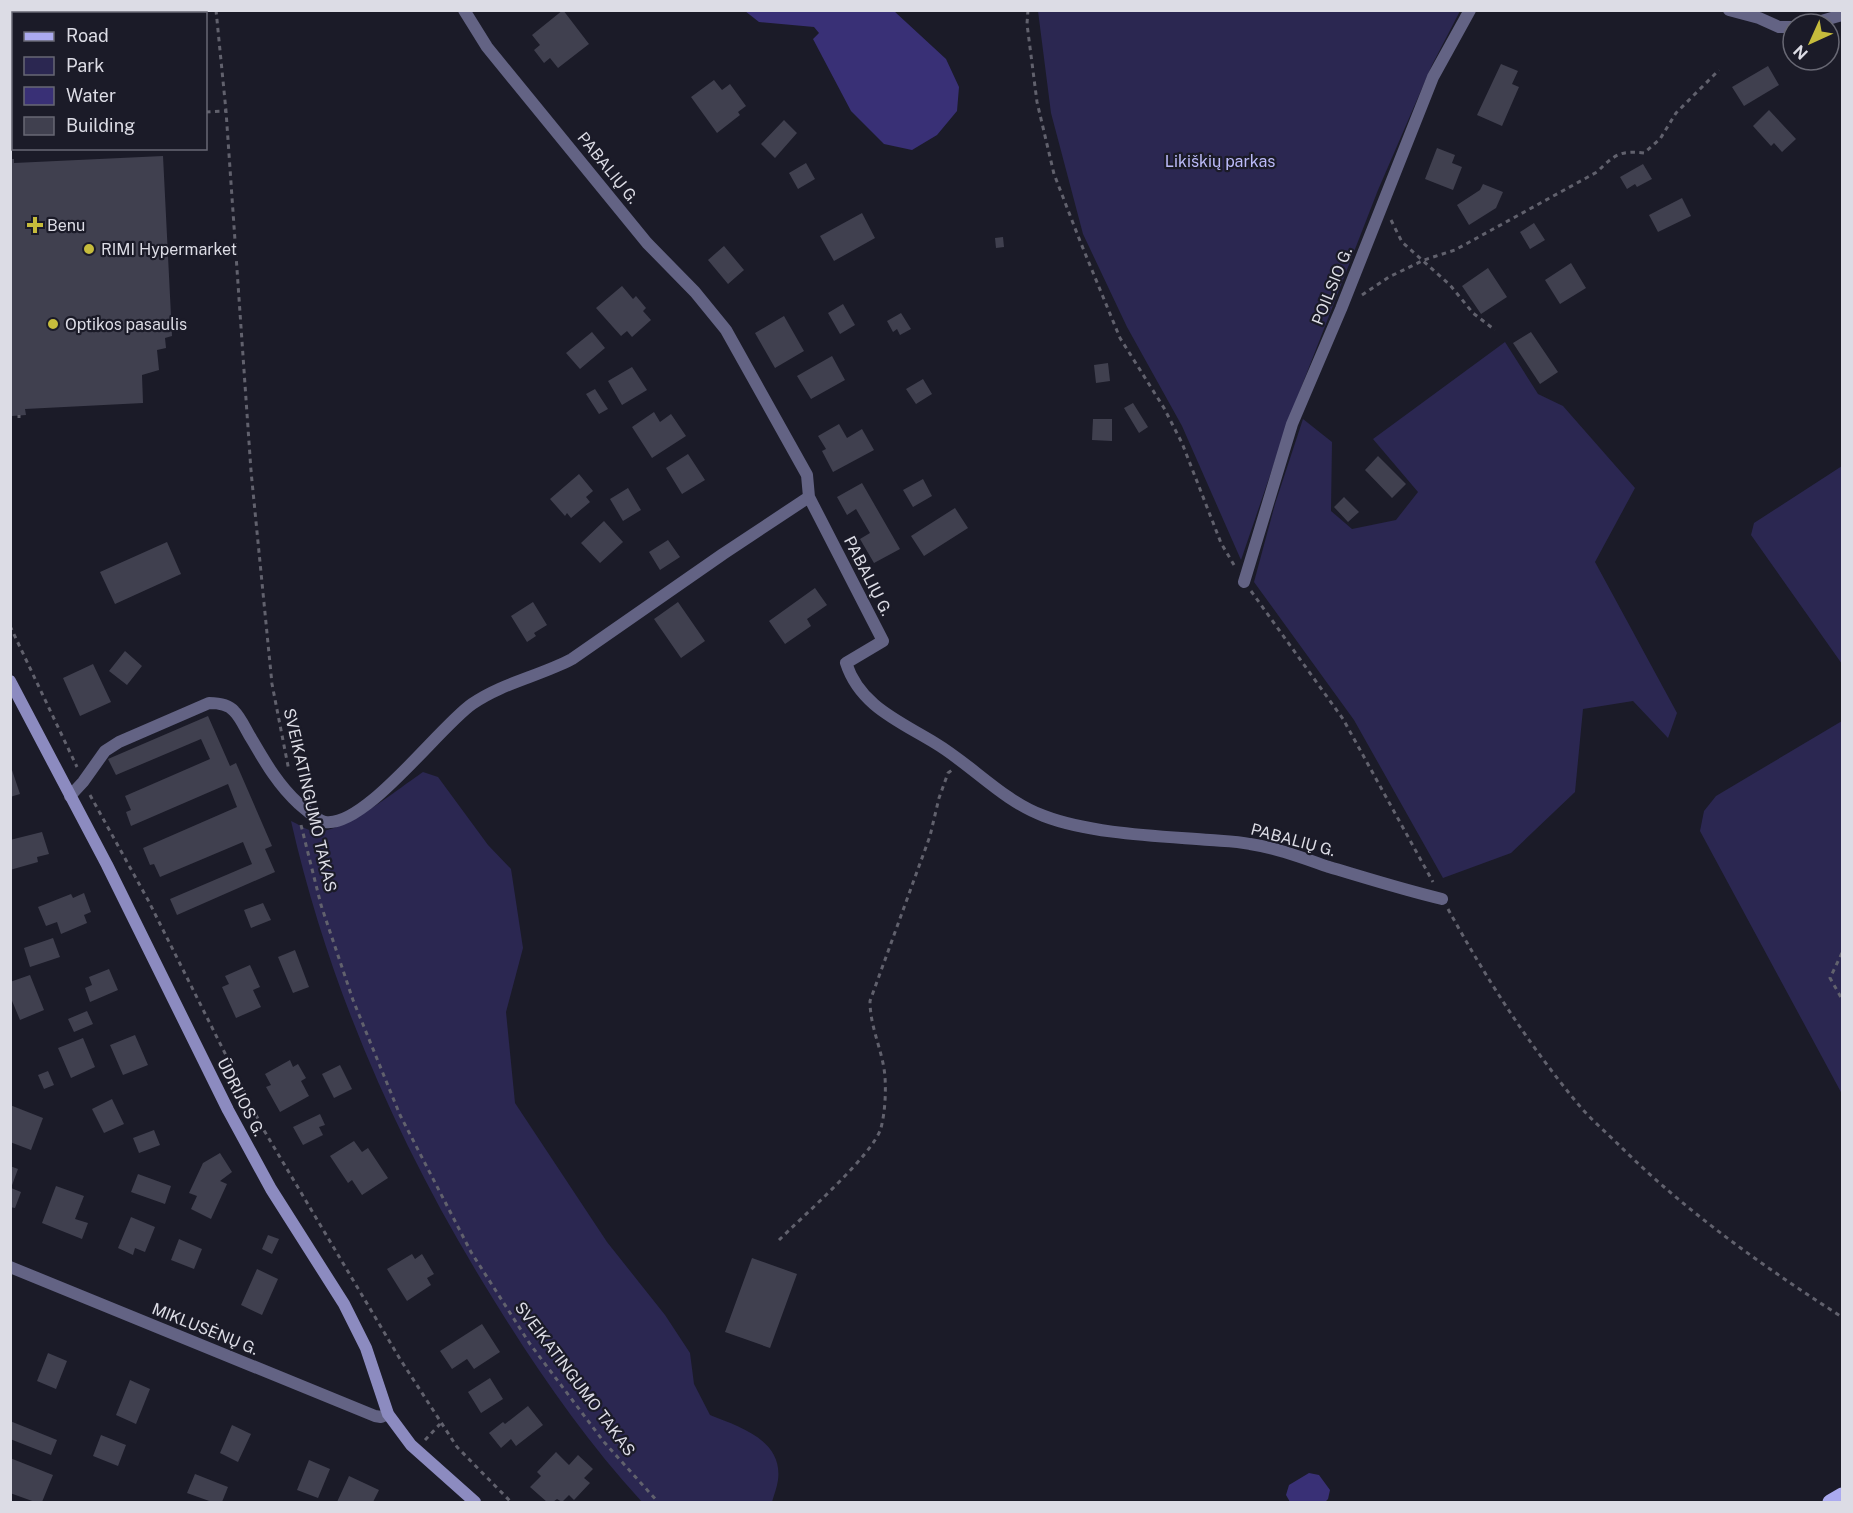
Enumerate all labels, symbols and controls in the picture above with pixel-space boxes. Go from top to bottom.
legend [12,12,207,150]
north arrow [1781,12,1841,72]
text: Road [66,25,109,46]
text: N [1790,41,1812,63]
text: Park [66,55,104,76]
text: Water [66,85,116,106]
text: Building [66,115,135,136]
street label: PABALIŲ G. [573,128,643,208]
park label: Likiškių parkas [1165,152,1275,171]
place label: Benu [47,216,85,235]
marker: Benu [28,218,42,232]
place label: RIMI Hypermarket [101,240,237,259]
marker: RIMI Hypermarket [82,242,96,256]
street label: POILSIO G. [1308,244,1356,328]
place label: Optikos pasaulis [65,315,187,334]
marker: Optikos pasaulis [46,317,60,331]
street label: PABALIŲ G. [840,533,896,619]
street label: SVEIKATINGUMO TAKAS [280,706,340,894]
street label: PABALIŲ G. [1249,820,1337,860]
street label: ŪDRIJOS G. [213,1055,269,1139]
street label: MIKLUSĖNŲ G. [149,1298,261,1359]
street label: SVEIKATINGUMO TAKAS [511,1298,639,1460]

